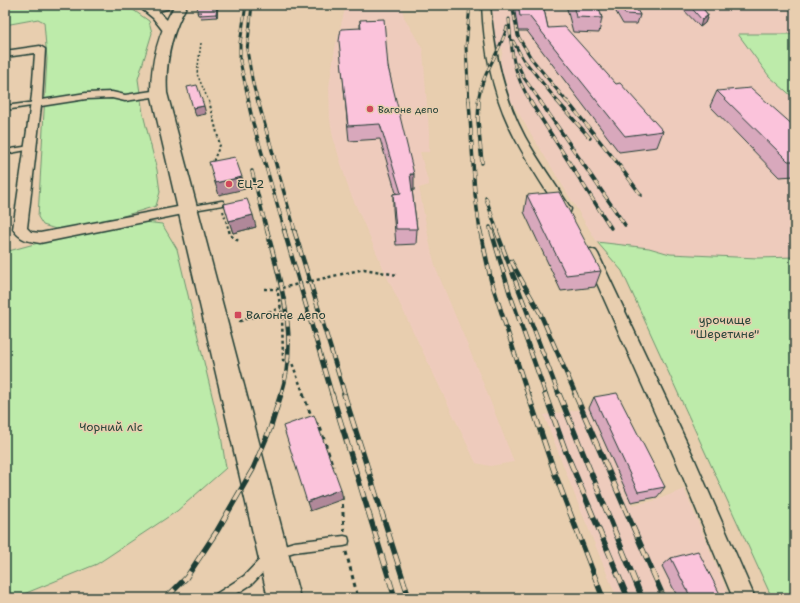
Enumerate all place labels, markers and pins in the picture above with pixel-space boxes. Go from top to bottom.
place label: Вагоне депо [378,103,439,116]
marker: Вагоне депо [365,104,375,114]
place label: ЕЦ-2 [237,176,264,192]
marker: ЕЦ-2 [224,179,234,189]
place label: Вагонне депо [246,307,326,323]
marker: Вагонне депо [233,310,243,320]

